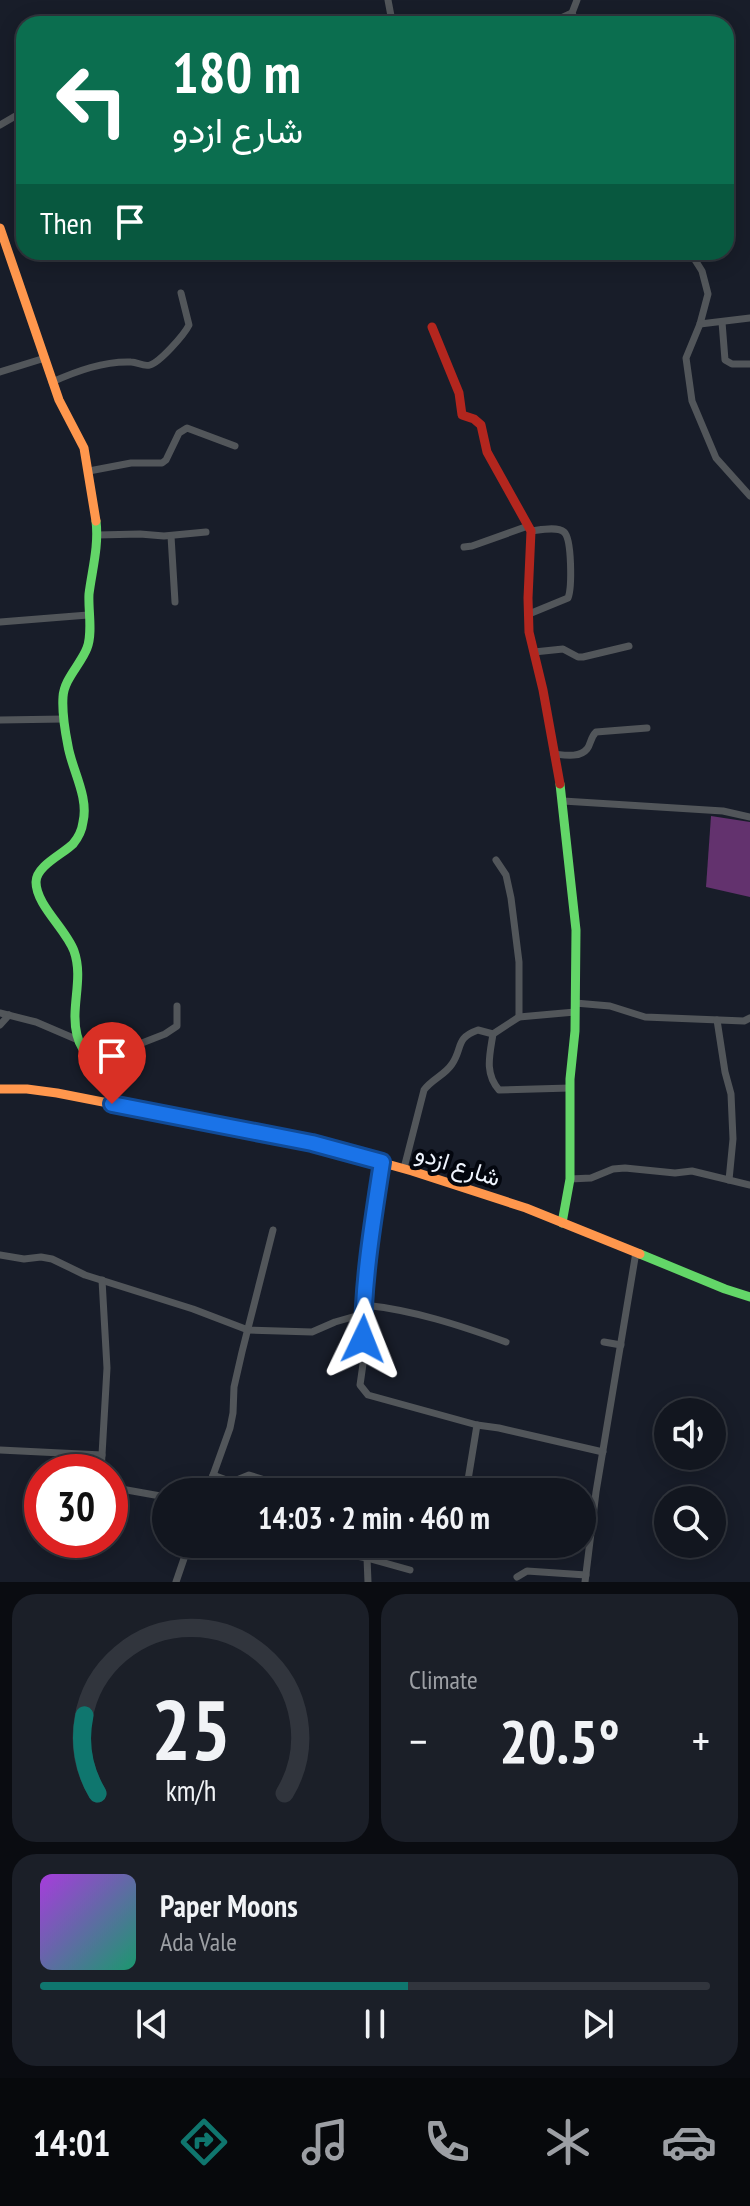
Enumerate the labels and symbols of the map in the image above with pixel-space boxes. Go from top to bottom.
pin [78,1022,146,1104]
street label: شارع ازدو [411,1137,504,1194]
position arrow [321,1297,405,1381]
speed limit sign: 30 [24,1454,128,1558]

